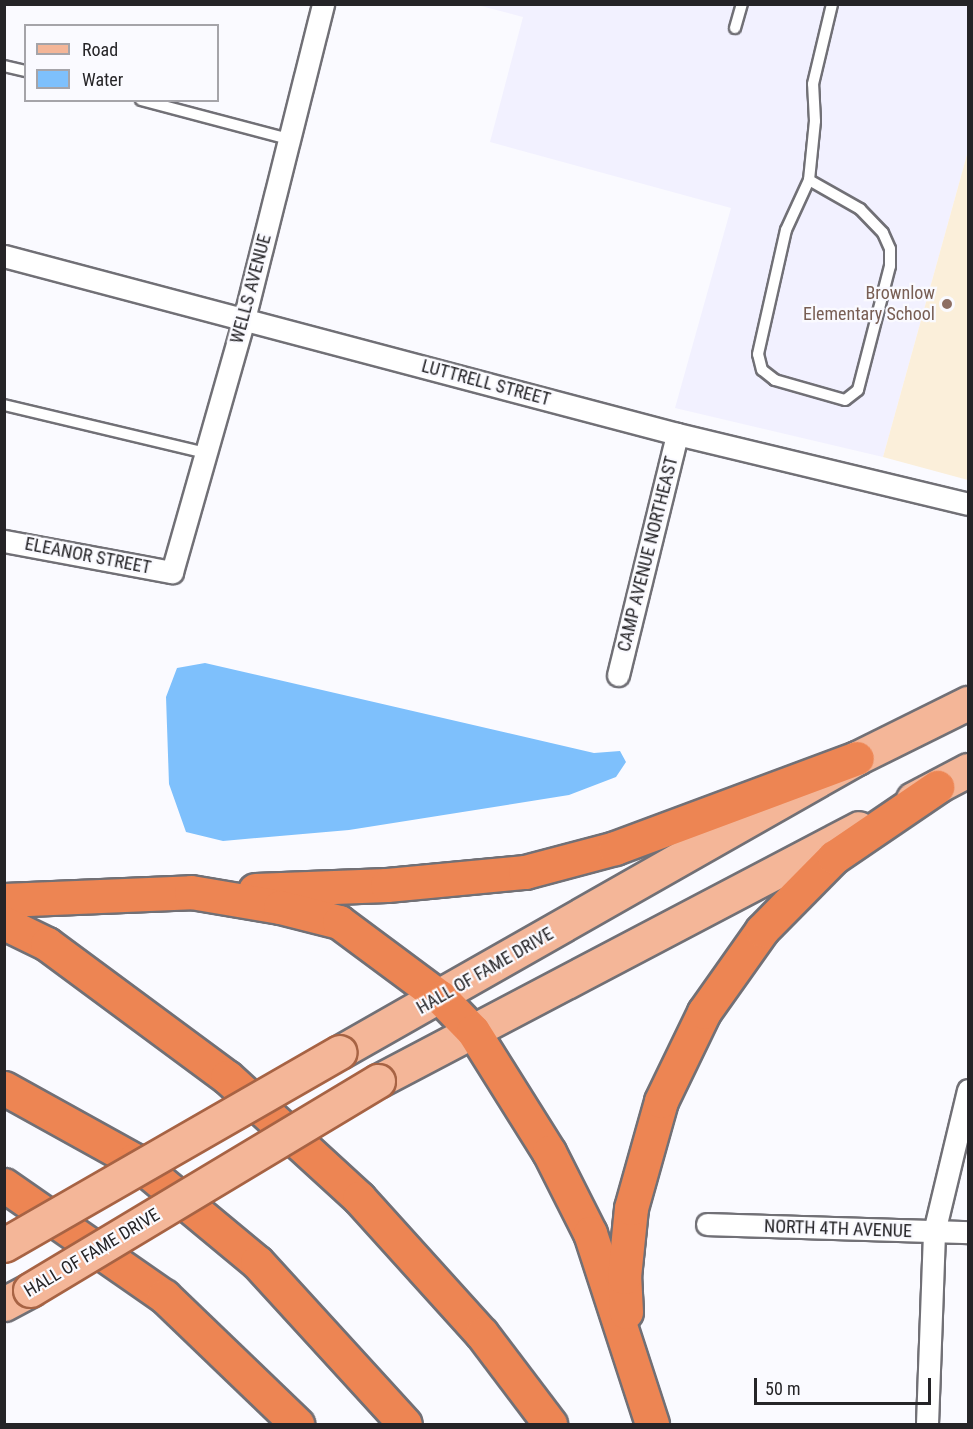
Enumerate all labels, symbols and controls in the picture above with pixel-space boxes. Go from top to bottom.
legend [24,24,219,102]
text: Road [82,39,118,60]
text: Water [82,69,123,90]
street label: WELLS AVENUE [226,232,276,346]
place label: Brownlow Elementary School [803,283,935,326]
marker: Brownlow Elementary School [940,297,954,311]
street label: LUTTRELL STREET [419,355,553,411]
street label: CAMP AVENUE NORTHEAST [613,454,683,654]
street label: ELEANOR STREET [23,533,153,579]
street label: HALL OF FAME DRIVE [413,923,557,1019]
street label: HALL OF FAME DRIVE [20,1204,164,1302]
street label: NORTH 4TH AVENUE [764,1216,912,1242]
scale bar [757,1366,934,1404]
text: 50 m [765,1378,800,1399]

